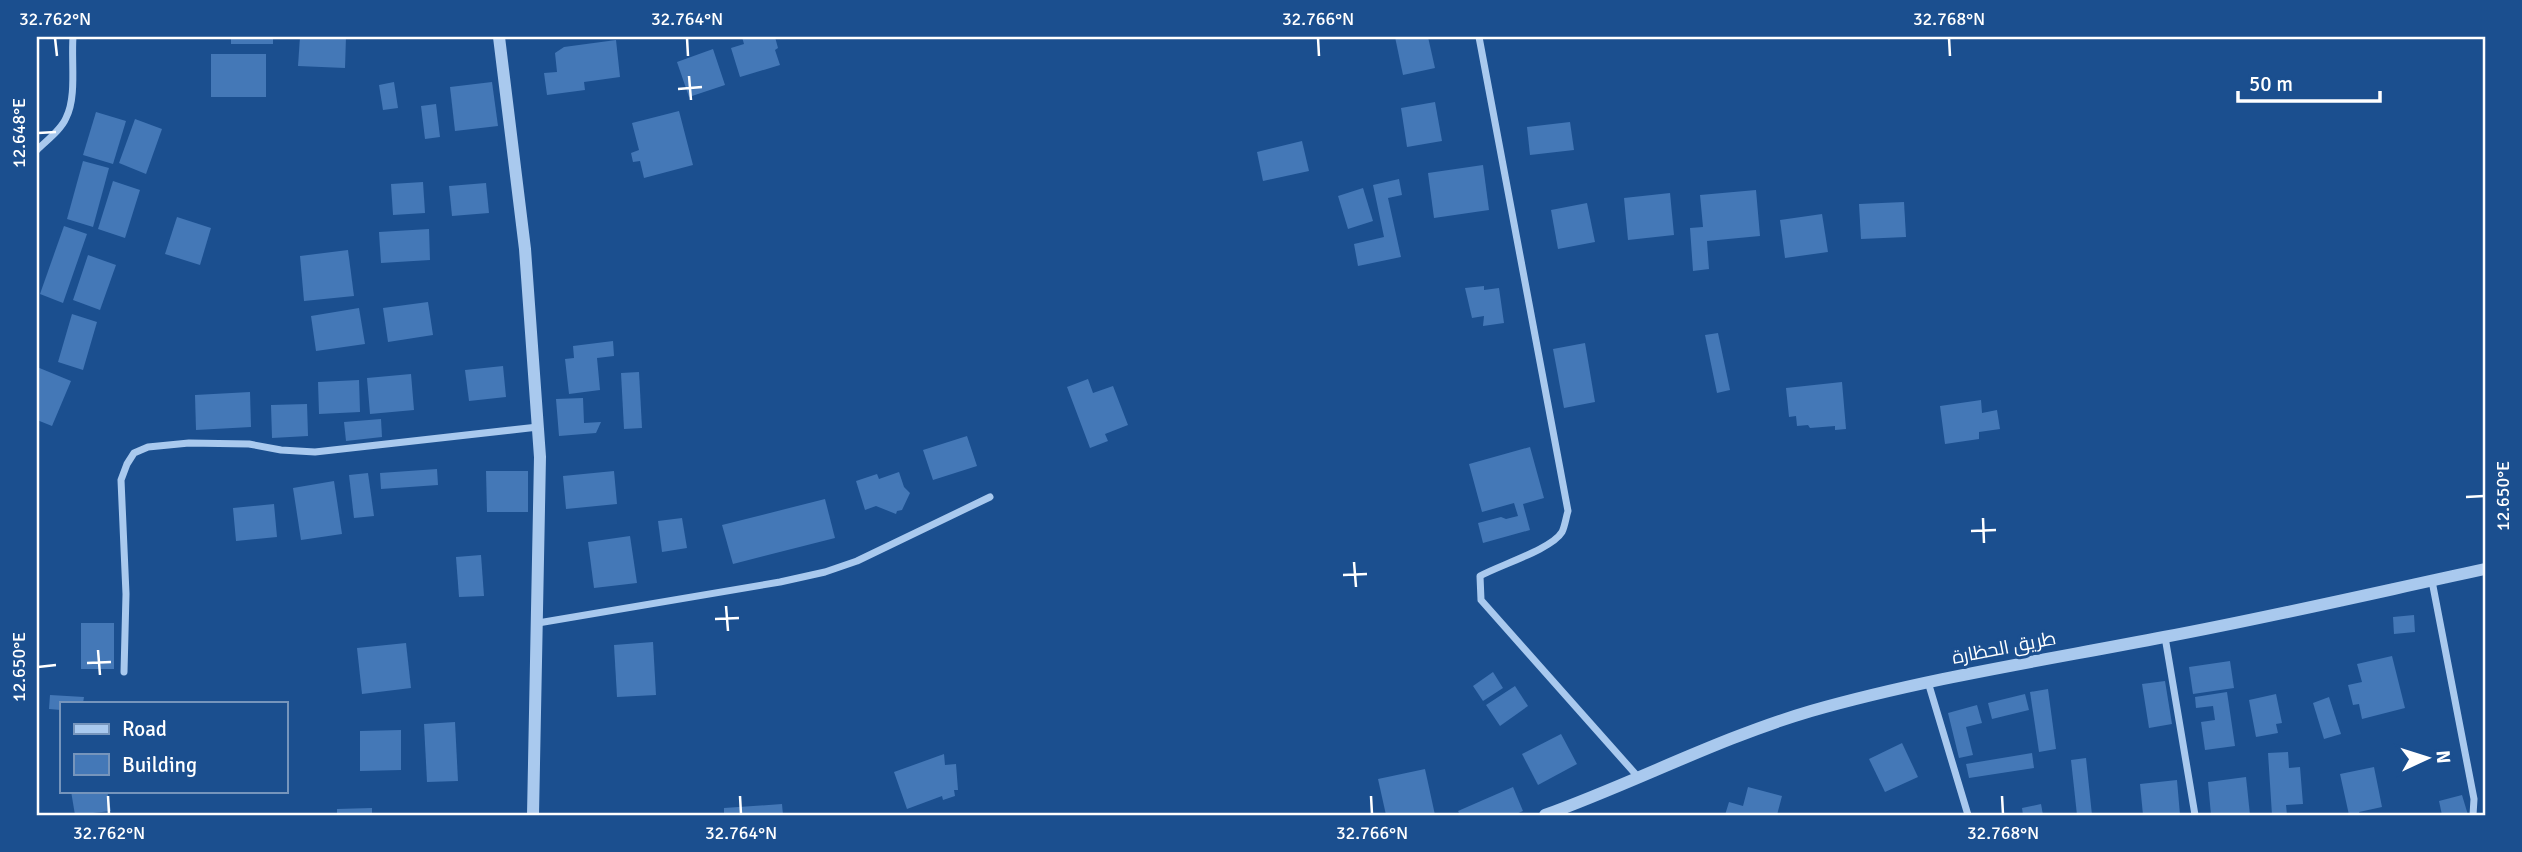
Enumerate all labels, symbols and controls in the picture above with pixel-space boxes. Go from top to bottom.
text: 32.762°N [19,8,91,30]
text: 32.764°N [651,8,723,30]
text: 32.766°N [1282,8,1354,30]
text: 32.768°N [1913,8,1985,30]
scale bar [2238,60,2380,104]
text: 50 m [2249,71,2293,97]
text: 12.648°E [8,98,30,168]
text: 12.650°E [2492,461,2514,531]
street label: طريق الحظارة [1950,626,2058,670]
text: 12.650°E [8,632,30,702]
legend [60,702,287,792]
text: Road [122,716,167,742]
north arrow [2392,722,2462,792]
text: N [2431,749,2455,764]
text: Building [122,752,197,778]
text: 32.762°N [73,822,145,844]
text: 32.764°N [705,822,777,844]
text: 32.766°N [1336,822,1408,844]
text: 32.768°N [1967,822,2039,844]

